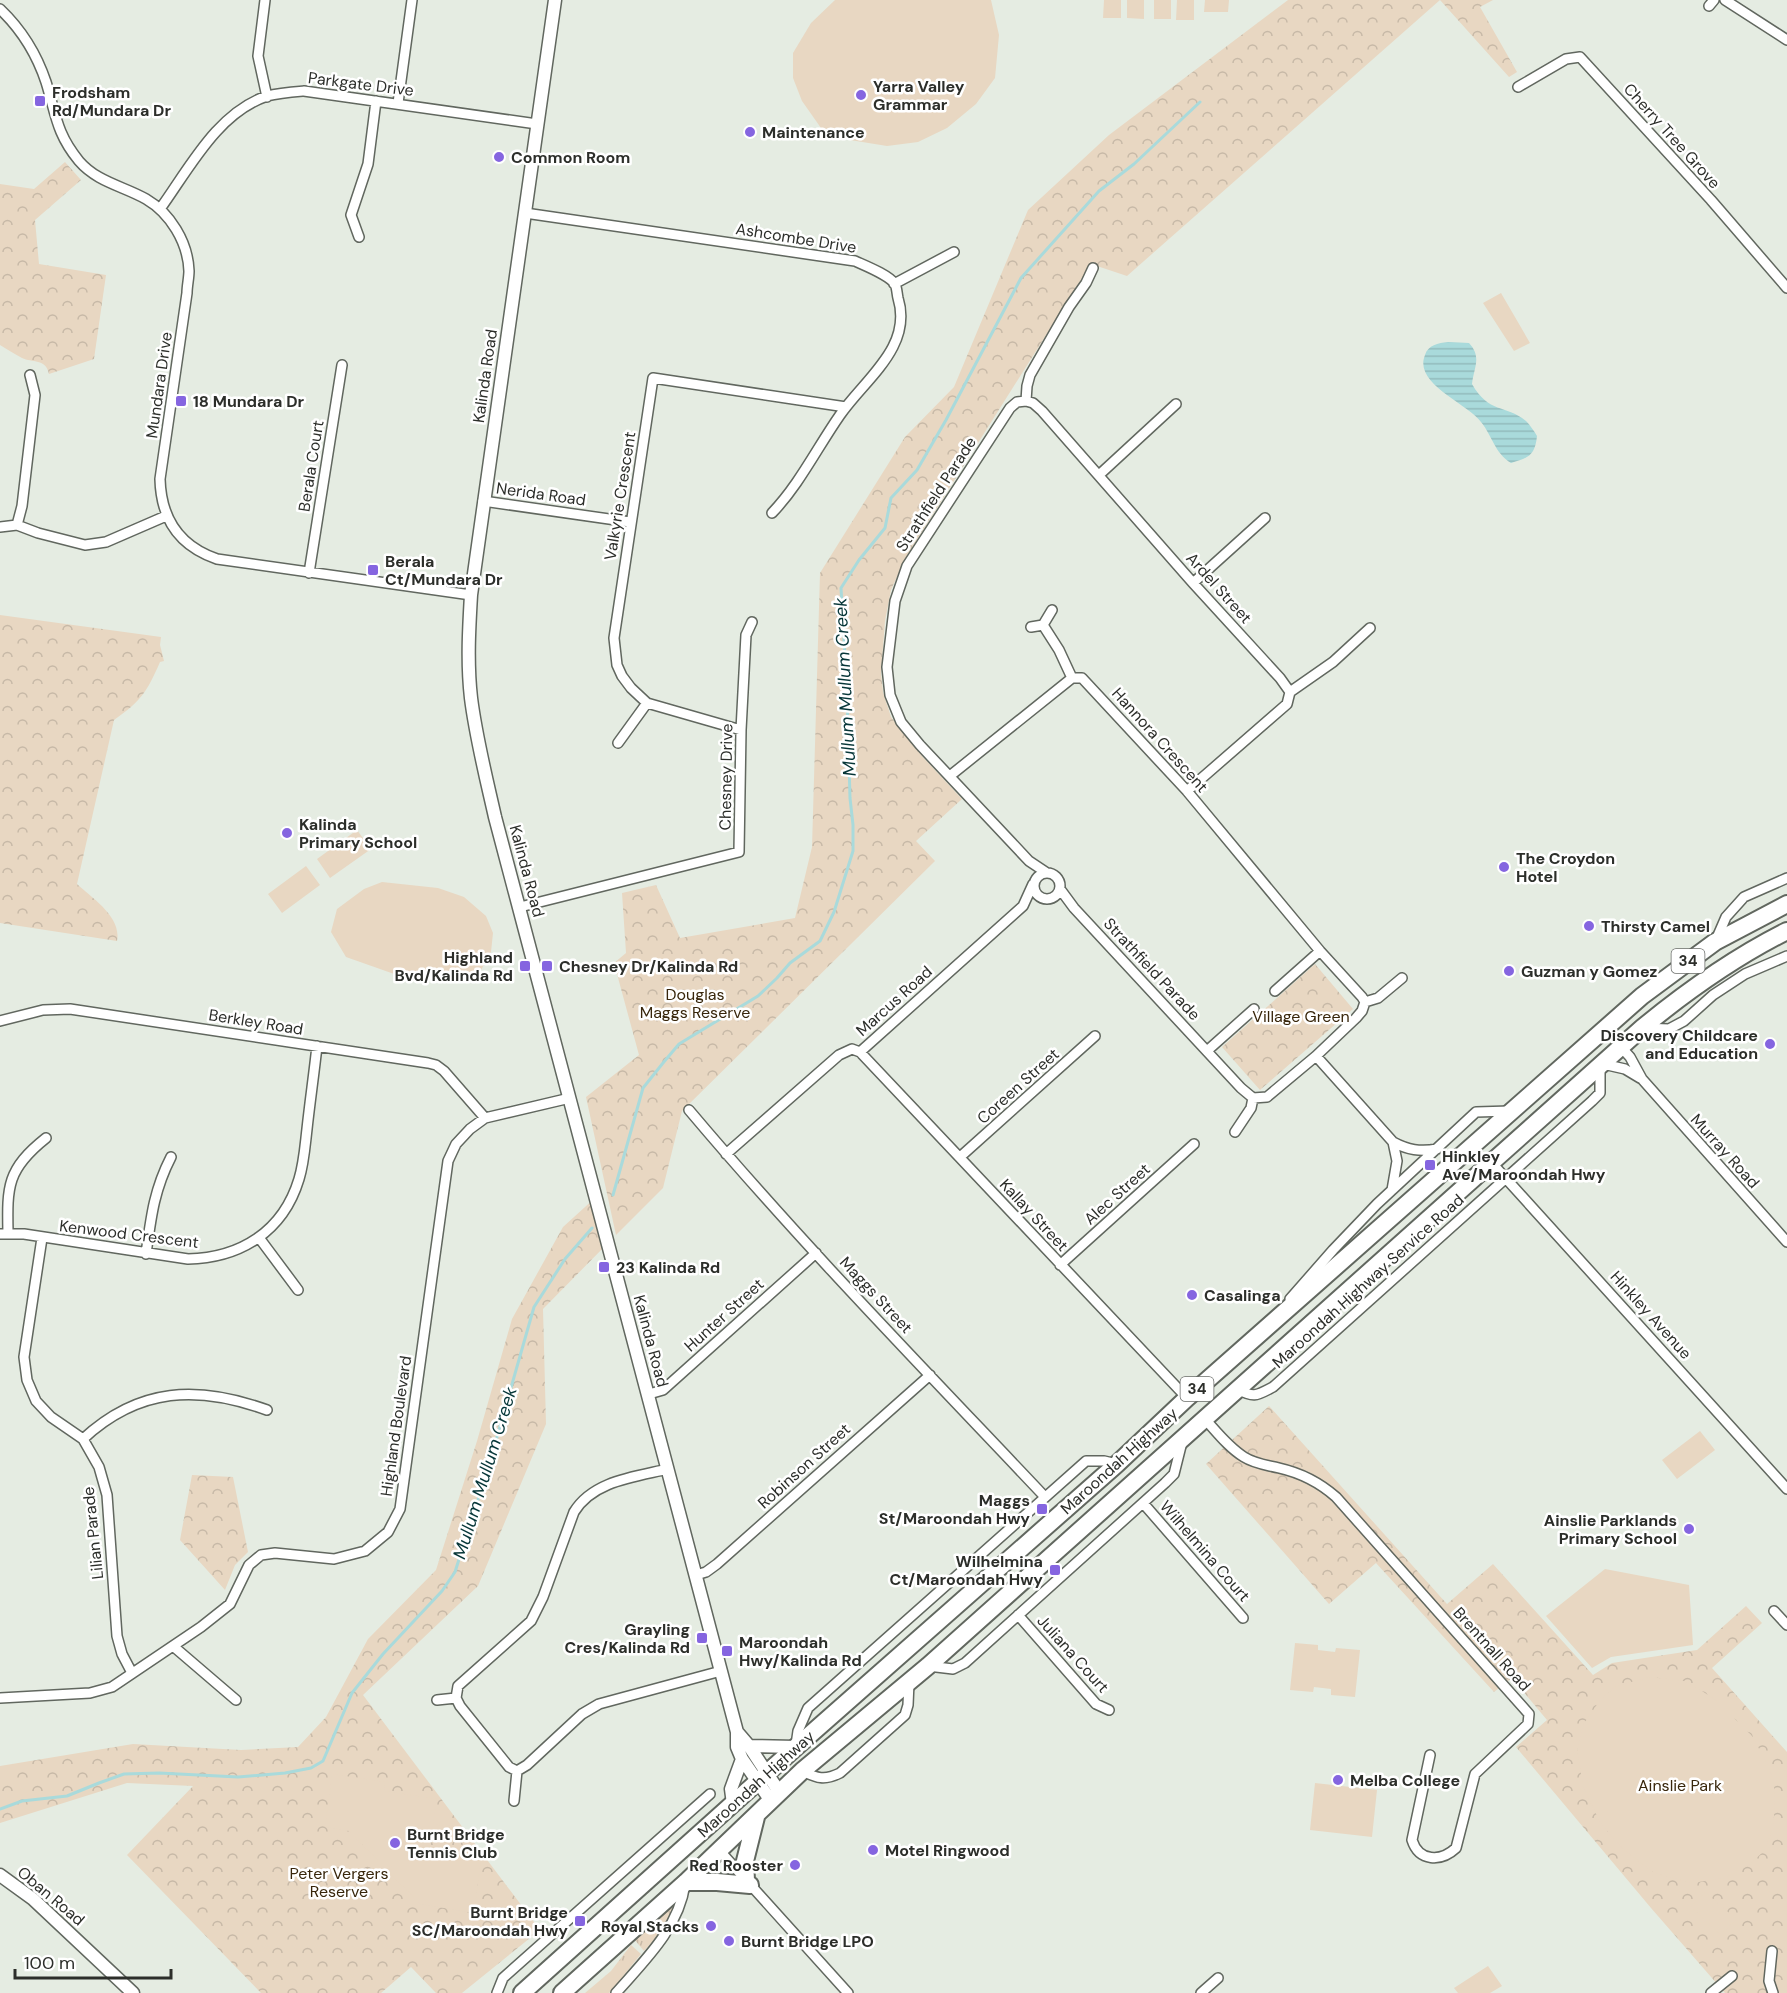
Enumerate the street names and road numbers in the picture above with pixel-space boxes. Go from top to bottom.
street label: Parkgate Drive [307,67,415,101]
street label: Cherry Tree Grove [1619,79,1725,193]
street label: Ashcombe Drive [734,218,858,258]
street label: Kalinda Road [468,328,502,424]
street label: Mundara Drive [141,330,177,440]
street label: Berala Court [293,419,329,513]
street label: Valkyrie Crescent [599,430,641,562]
street label: Strathfield Parade [891,433,981,555]
street label: Nerida Road [495,477,587,511]
street label: Ardel Street [1182,548,1256,628]
street label: Hannora Crescent [1107,683,1213,797]
street label: Chesney Drive [715,723,737,831]
street label: Kalinda Road [505,823,549,919]
street label: Strathfield Parade [1099,913,1205,1025]
road number: 34 [1672,949,1704,973]
street label: Marcus Road [851,961,937,1041]
street label: Berkley Road [207,1004,305,1040]
street label: Coreen Street [972,1044,1064,1128]
street label: Murray Road [1686,1109,1764,1193]
street label: Alec Street [1079,1159,1155,1229]
street label: Kallay Street [995,1174,1073,1256]
street label: Maroondah Highway Service Road [1268,1189,1468,1373]
street label: Kenwood Crescent [58,1215,200,1253]
street label: Maggs Street [835,1252,917,1338]
street label: Hinkley Avenue [1606,1266,1696,1364]
street label: Hunter Street [680,1274,768,1356]
street label: Kalinda Road [629,1293,673,1389]
street label: Highland Boulevard [376,1354,416,1498]
road number: 34 [1180,1377,1214,1401]
street label: Maroondah Highway [1056,1403,1182,1519]
street label: Robinson Street [753,1419,855,1513]
street label: Lilian Parade [78,1486,108,1580]
street label: Wilhelmina Court [1155,1496,1255,1606]
street label: Brentnall Road [1449,1602,1535,1696]
street label: Juliana Court [1032,1611,1114,1697]
street label: Maroondah Highway [693,1726,819,1842]
street label: Oban Road [13,1862,89,1930]

